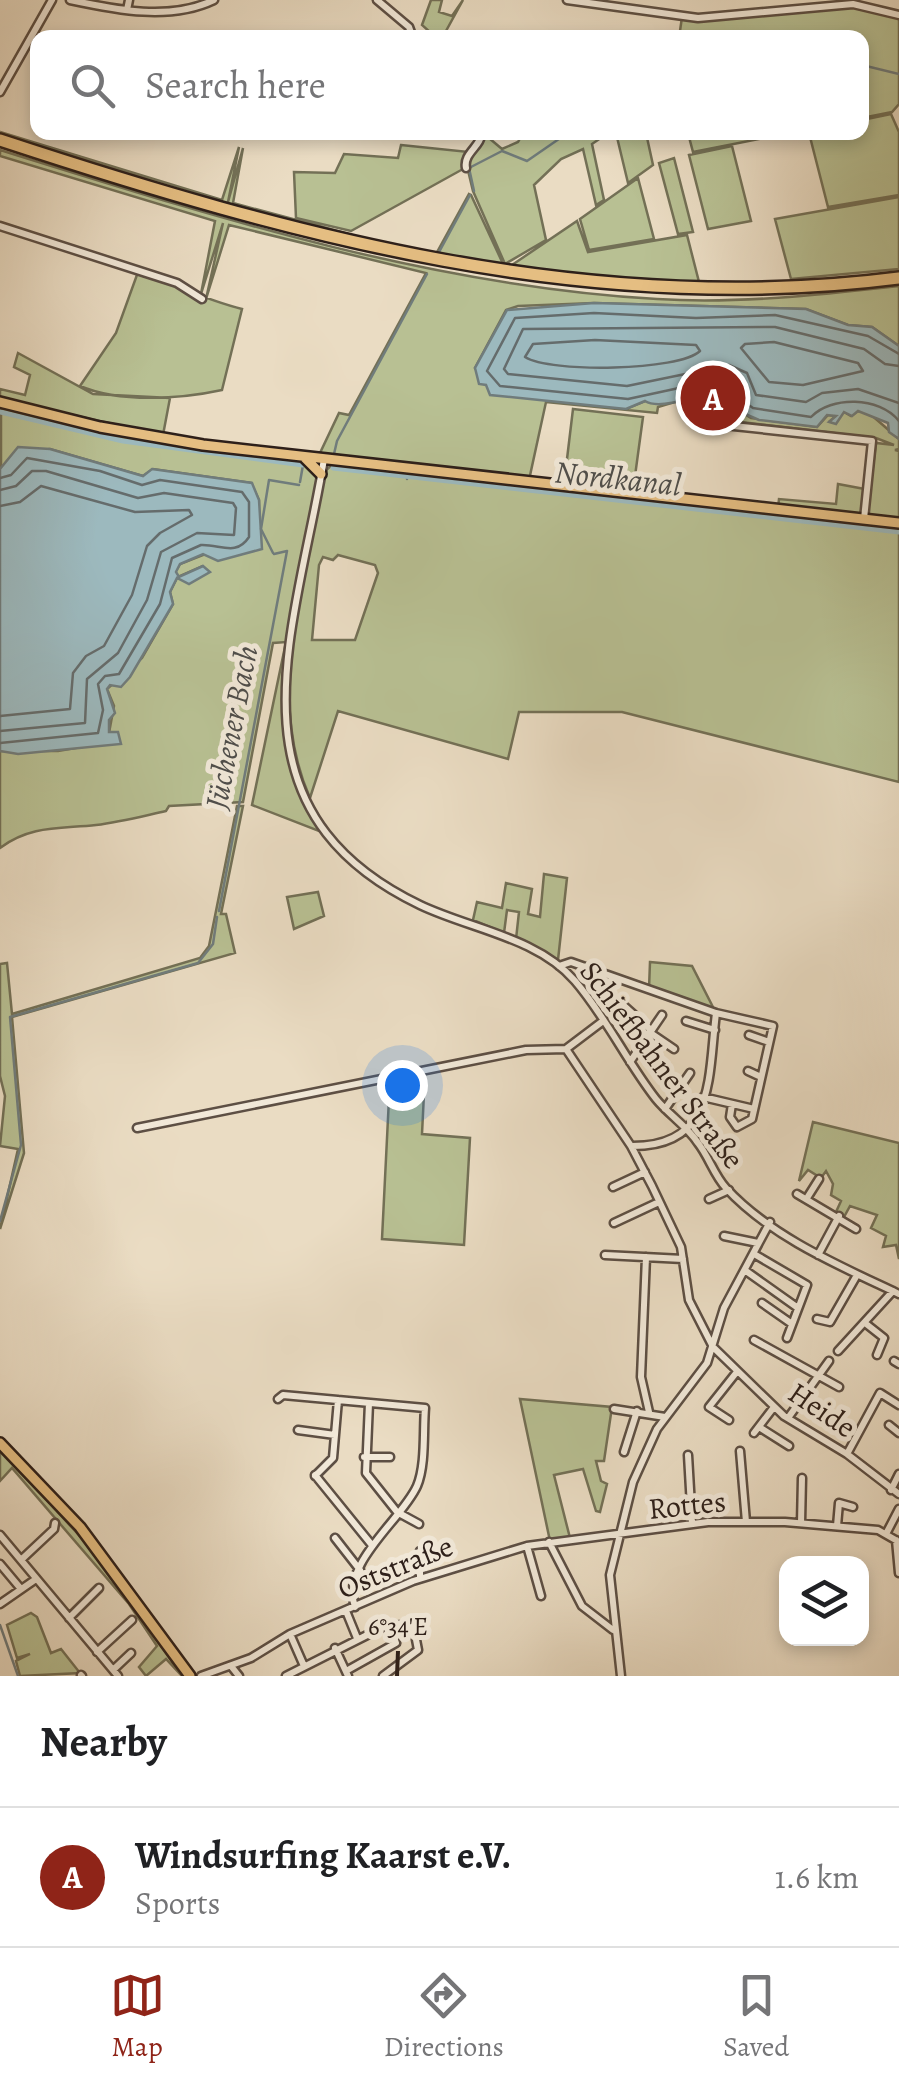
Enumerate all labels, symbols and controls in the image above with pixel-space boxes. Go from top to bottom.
search box [30,30,869,140]
icon: search [65,58,120,113]
text: Search here [145,59,326,111]
pin: A [680,360,746,436]
water label: Nordkanal [553,449,683,507]
water label: Jüchener Bach [193,641,268,814]
street label: Schiefbahner Straße [571,953,753,1177]
your location [377,1060,428,1111]
street label: Heide [780,1373,864,1447]
street label: Rottes [646,1481,728,1529]
street label: Oststraße [331,1526,459,1608]
map controls [779,1556,869,1646]
button: layers [779,1556,869,1646]
text: 6°34'E [368,1610,428,1644]
text: Nearby [40,1713,167,1770]
text: Windsurfing Kaarst e.V. [135,1829,511,1881]
text: A [62,1855,83,1899]
text: 1.6 km [775,1855,859,1899]
text: Sports [135,1881,220,1925]
tab: Map [110,1968,165,2066]
tab: Directions [384,1968,504,2066]
tab: Saved [723,1968,789,2066]

